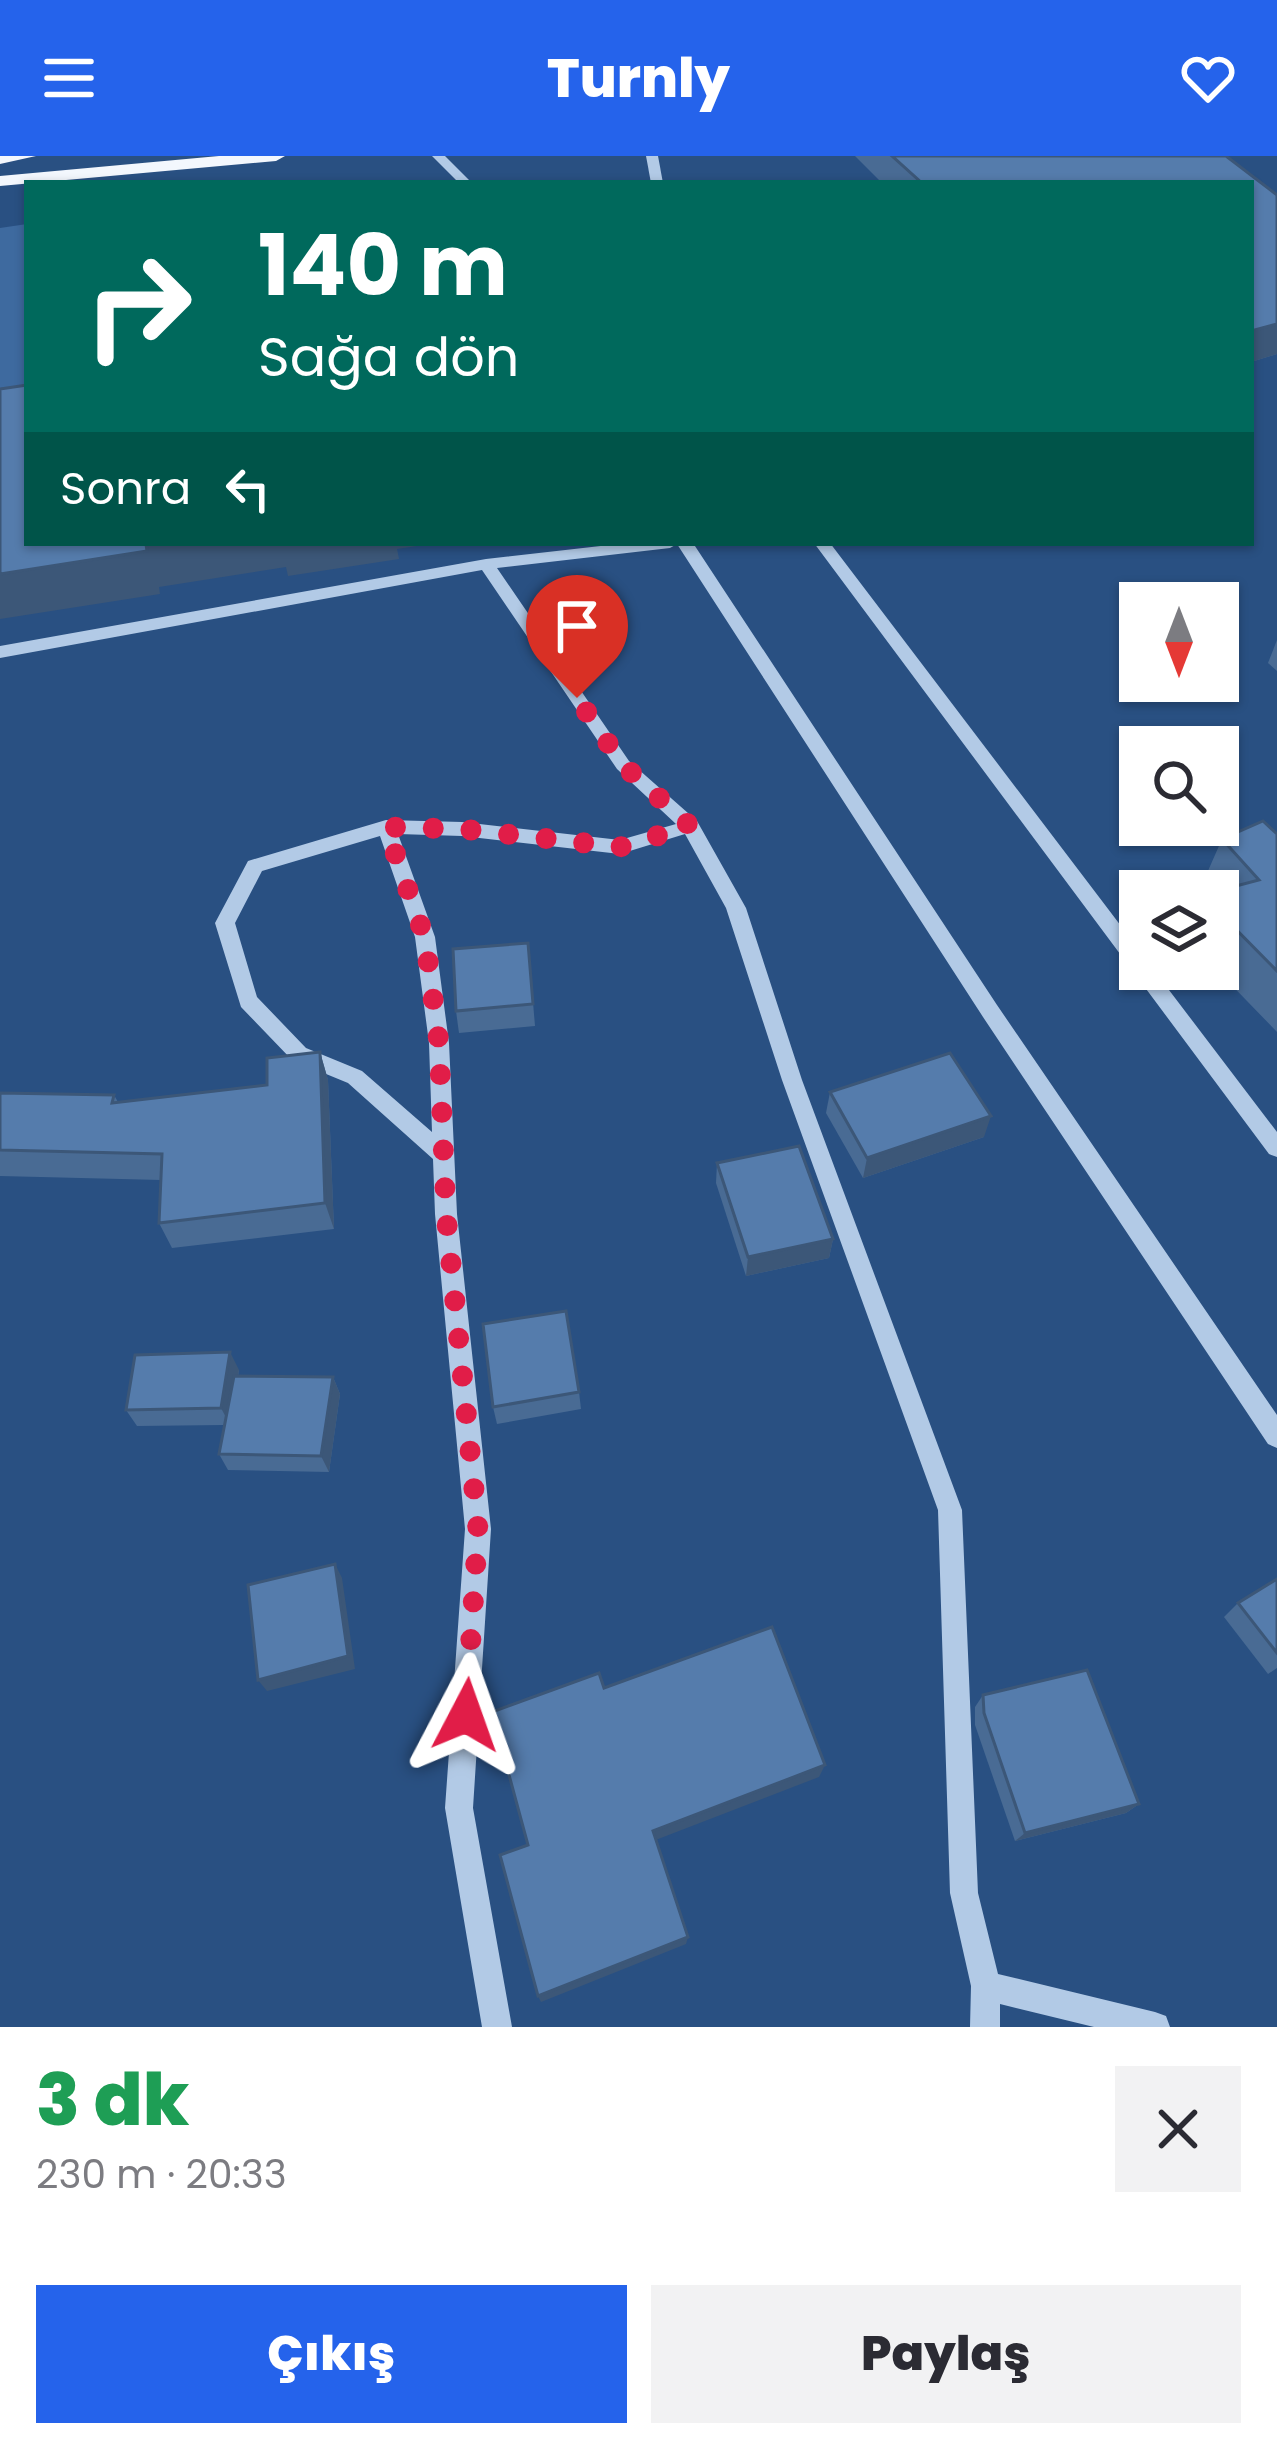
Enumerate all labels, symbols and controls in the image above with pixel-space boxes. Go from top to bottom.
text: Turnly [547,40,730,116]
icon: menu [36,45,102,111]
icon: heart [1175,45,1241,111]
text: 140 m [258,207,508,324]
icon: right [60,228,216,384]
text: Sağa dön [258,319,519,395]
icon: left [215,456,281,522]
text: Sonra [60,457,191,520]
pin [526,575,628,698]
north arrow [1119,582,1239,702]
map controls [1119,582,1239,990]
icon: arrive [544,593,610,659]
button: search [1119,726,1239,846]
button: layers [1119,870,1239,990]
position arrow [403,1652,529,1778]
text: 3 dk [36,2049,189,2150]
button: close [1115,2066,1241,2192]
text: 230 m · 20:33 [36,2147,287,2202]
button: Çıkış [36,2285,627,2423]
button: Paylaş [651,2285,1241,2423]

